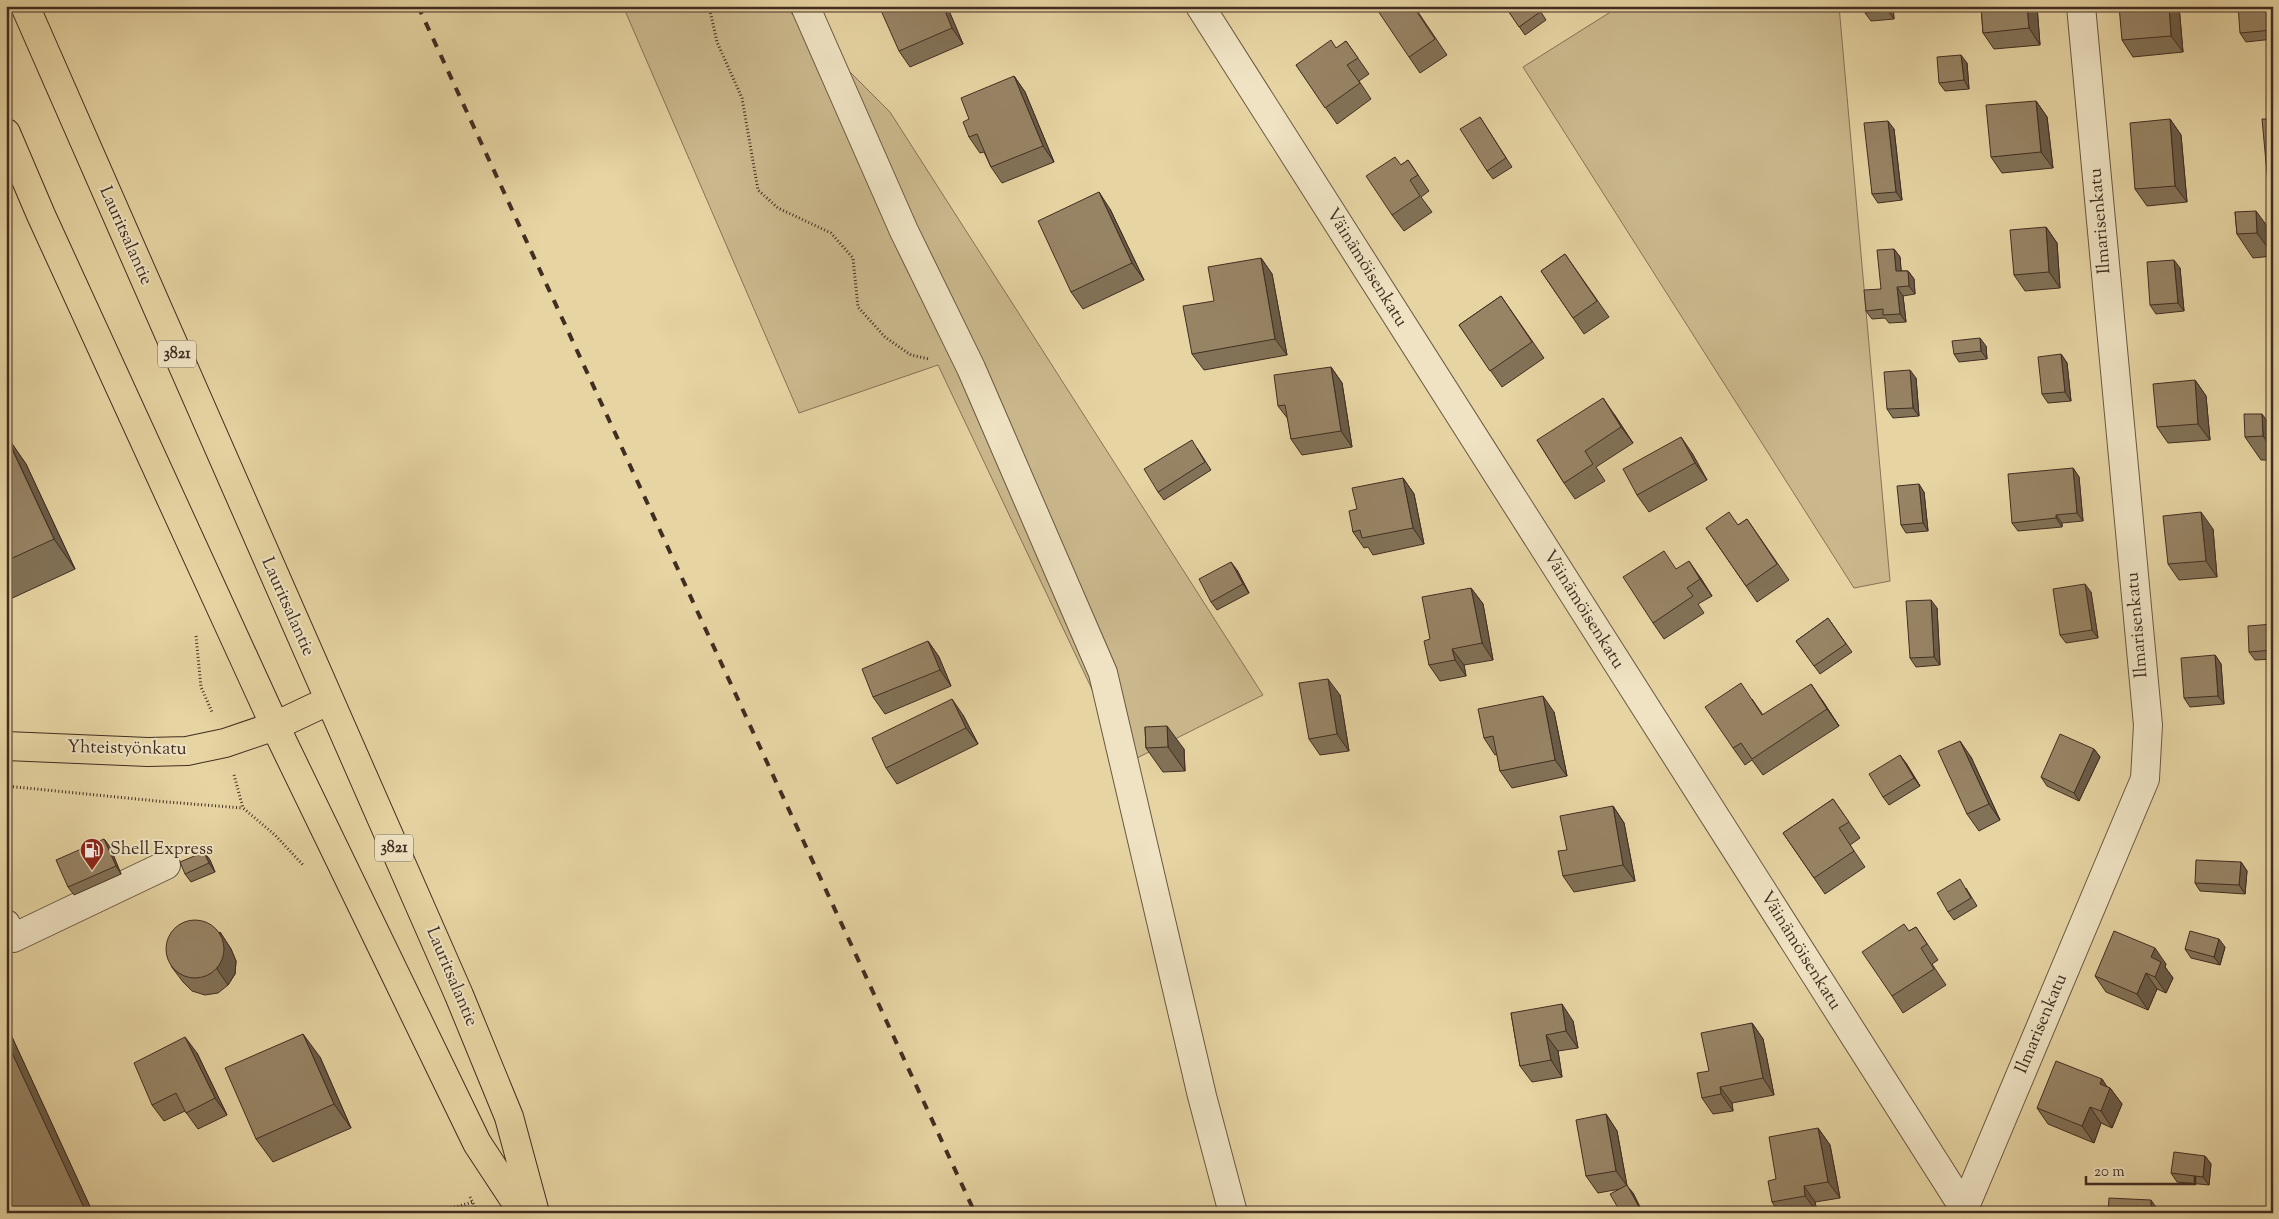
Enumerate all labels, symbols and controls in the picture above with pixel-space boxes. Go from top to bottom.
street label: Ilmarisenkatu [2083,167,2119,275]
street label: Lauritsalantie [92,182,158,290]
street label: Väinämöisenkatu [1319,203,1413,333]
road number: 3821 [158,340,196,368]
street label: Väinämöisenkatu [1536,545,1630,675]
street label: Lauritsalantie [254,553,320,661]
street label: Ilmarisenkatu [2120,571,2156,679]
street label: Yhteistyönkatu [67,735,187,763]
road number: 3821 [375,834,413,861]
fuel station icon: Shell Express [79,837,105,871]
place label: Shell Express [110,837,213,863]
street label: Väinämöisenkatu [1753,886,1847,1016]
street label: Lauritsalantie [418,923,484,1031]
street label: Ilmarisenkatu [2009,970,2075,1078]
scale bar [2086,1154,2195,1186]
text: 20 m [2094,1162,2125,1183]

